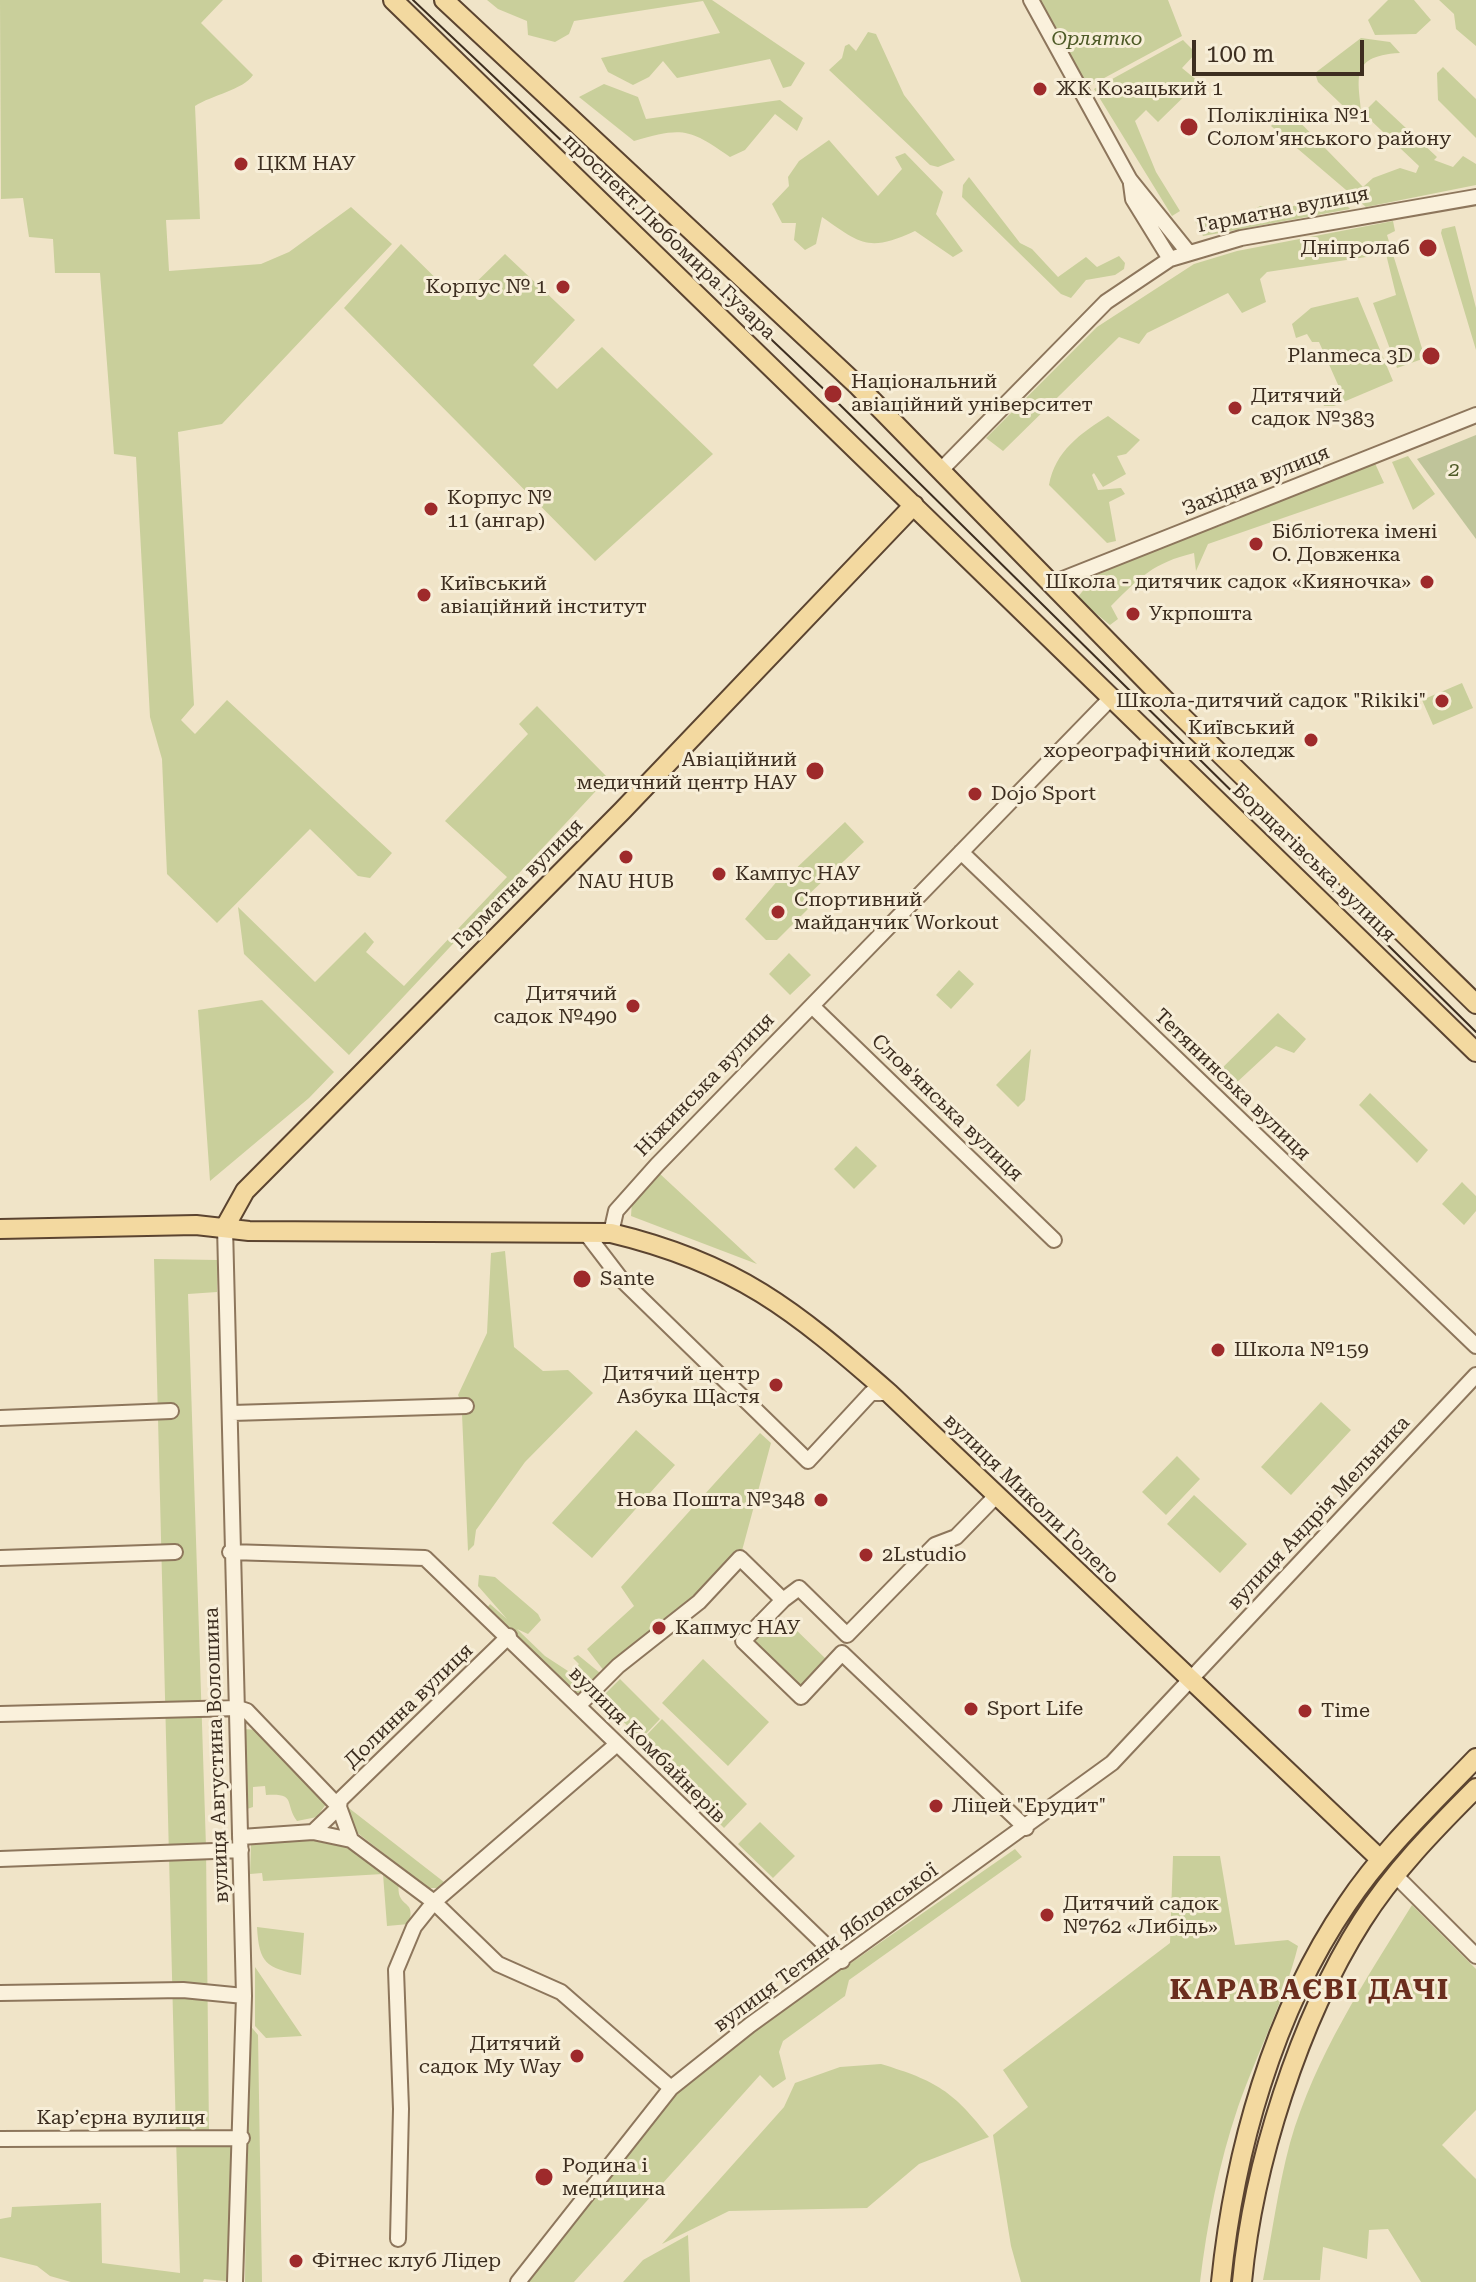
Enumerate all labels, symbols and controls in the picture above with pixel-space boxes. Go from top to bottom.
scale bar [1196,24,1368,74]
park label: Орлятко [1051,27,1143,51]
text: 100 m [1206,40,1274,68]
place label: ЖК Козацький 1 [1056,77,1223,101]
marker: ЖК Козацький 1 [1031,80,1049,98]
place label: Поліклініка №1 Солом'янського району [1207,104,1451,151]
marker: Поліклініка №1 Солом'янського району [1178,116,1200,138]
street label: проспект Любомира Гузара [558,129,780,345]
place label: ЦКМ НАУ [257,152,356,176]
marker: ЦКМ НАУ [232,155,250,173]
street label: Гарматна вулиця [1195,182,1371,238]
place label: Дніпролаб [1301,236,1410,260]
marker: Дніпролаб [1417,237,1439,259]
place label: Корпус № 1 [426,275,547,299]
marker: Корпус № 1 [554,278,572,296]
place label: Planmeca 3D [1287,344,1413,368]
marker: Planmeca 3D [1420,345,1442,367]
place label: Національний авіаційний університет [851,370,1093,417]
marker: Національний авіаційний університет [822,383,844,405]
place label: Дитячий садок №383 [1251,384,1375,431]
marker: Дитячий садок №383 [1226,399,1244,417]
street label: Західна вулиця [1179,441,1333,521]
park label: 2 [1448,458,1460,482]
place label: Корпус № 11 (ангар) [447,486,552,533]
marker: Корпус № 11 (ангар) [422,500,440,518]
place label: Бібліотека імені О. Довженка [1272,520,1437,567]
marker: Бібліотека імені О. Довженка [1247,535,1265,553]
place label: Школа - дитячик садок «Кияночка» [1045,570,1411,594]
place label: Київський авіаційний інститут [440,572,647,619]
marker: Школа - дитячик садок «Кияночка» [1418,573,1436,591]
marker: Київський авіаційний інститут [415,586,433,604]
place label: Укрпошта [1149,602,1252,626]
marker: Укрпошта [1124,605,1142,623]
place label: Школа-дитячий садок "Rikiki" [1116,689,1426,713]
marker: Школа-дитячий садок "Rikiki" [1433,692,1451,710]
place label: Київський хореографічний коледж [1044,716,1295,763]
marker: Київський хореографічний коледж [1302,731,1320,749]
place label: Авіаційний медичний центр НАУ [576,748,797,795]
marker: Авіаційний медичний центр НАУ [804,760,826,782]
street label: Борщагівська вулиця [1227,779,1401,947]
place label: Dojo Sport [991,782,1096,806]
marker: Dojo Sport [966,785,984,803]
street label: Гарматна вулиця [448,814,588,954]
marker: NAU HUB [617,848,635,866]
place label: Кампус НАУ [735,862,860,886]
marker: Кампус НАУ [710,865,728,883]
place label: NAU HUB [578,870,674,894]
place label: Спортивний майданчик Workout [794,888,999,935]
marker: Спортивний майданчик Workout [769,903,787,921]
place label: Дитячий садок №490 [493,982,617,1029]
marker: Дитячий садок №490 [624,997,642,1015]
street label: Тетянинська вулиця [1149,1004,1315,1166]
street label: Ніжинська вулиця [630,1008,780,1162]
street label: Слов'янська вулиця [866,1029,1028,1187]
place label: Sante [600,1267,655,1291]
marker: Sante [571,1268,593,1290]
place label: Школа №159 [1234,1338,1369,1362]
marker: Школа №159 [1209,1341,1227,1359]
place label: Дитячий центр Азбука Щастя [602,1362,760,1409]
marker: Дитячий центр Азбука Щастя [767,1376,785,1394]
street label: вулиця Миколи Голего [938,1409,1124,1589]
street label: вулиця Андрія Мельника [1223,1411,1415,1615]
place label: Нова Пошта №348 [617,1488,805,1512]
marker: Нова Пошта №348 [812,1491,830,1509]
place label: 2Lstudio [882,1543,967,1567]
marker: 2Lstudio [857,1546,875,1564]
street label: вулиця Августина Волошина [200,1607,234,1903]
place label: Капмус НАУ [675,1616,800,1640]
marker: Капмус НАУ [650,1619,668,1637]
street label: Долинна вулиця [340,1639,478,1773]
street label: вулиця Комбайнерів [564,1662,730,1828]
place label: Sport Life [987,1697,1083,1721]
place label: Time [1321,1699,1370,1723]
marker: Sport Life [962,1700,980,1718]
marker: Time [1296,1702,1314,1720]
place label: Ліцей "Ерудит" [952,1794,1106,1818]
marker: Ліцей "Ерудит" [927,1797,945,1815]
street label: вулиця Тетяни Яблонської [709,1859,943,2037]
place label: Дитячий садок №762 «Либідь» [1063,1892,1219,1939]
marker: Дитячий садок №762 «Либідь» [1038,1906,1056,1924]
district label: КАРАВАЄВІ ДАЧІ [1170,1974,1450,2008]
place label: Дитячий садок My Way [419,2032,561,2079]
marker: Дитячий садок My Way [568,2047,586,2065]
street label: Карʼєрна вулиця [37,2106,205,2130]
place label: Родина і медицина [562,2154,665,2201]
marker: Родина і медицина [533,2166,555,2188]
place label: Фітнес клуб Лідер [312,2249,501,2273]
marker: Фітнес клуб Лідер [287,2252,305,2270]

